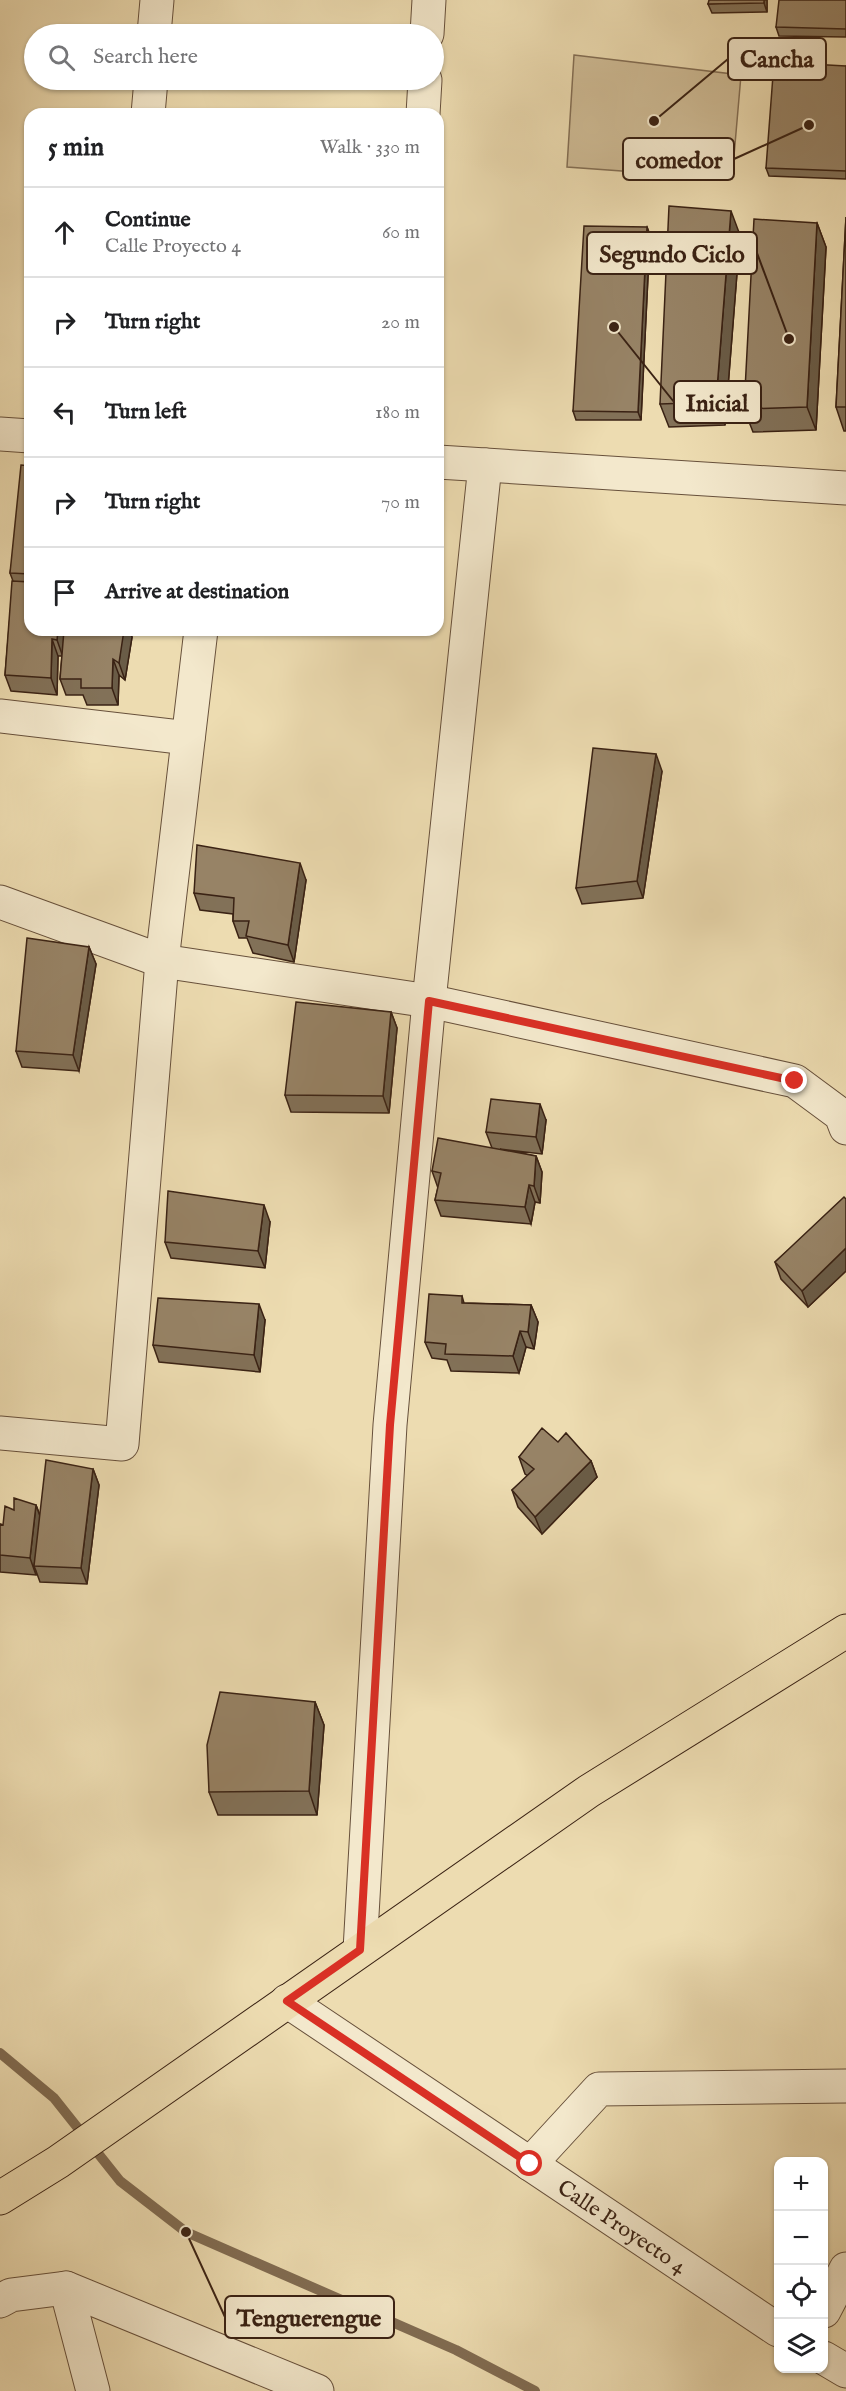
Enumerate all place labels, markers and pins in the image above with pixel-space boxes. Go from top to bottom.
callout: Cancha [728,38,826,80]
callout: comedor [623,138,734,180]
callout: Segundo Ciclo [587,232,757,274]
callout: Inicial [674,381,761,423]
callout: Tenguerengue [225,2296,394,2338]

